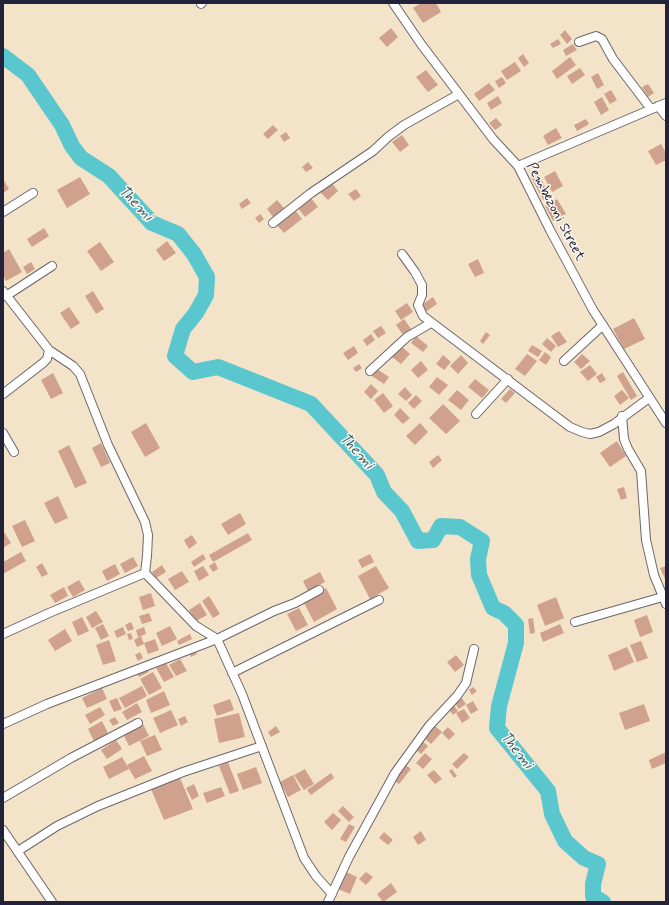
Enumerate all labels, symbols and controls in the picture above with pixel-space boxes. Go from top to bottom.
street label: Pembezoni Street [522,160,588,264]
water label: Themi [114,182,156,226]
water label: Themi [335,430,377,474]
water label: Themi [496,729,536,773]

